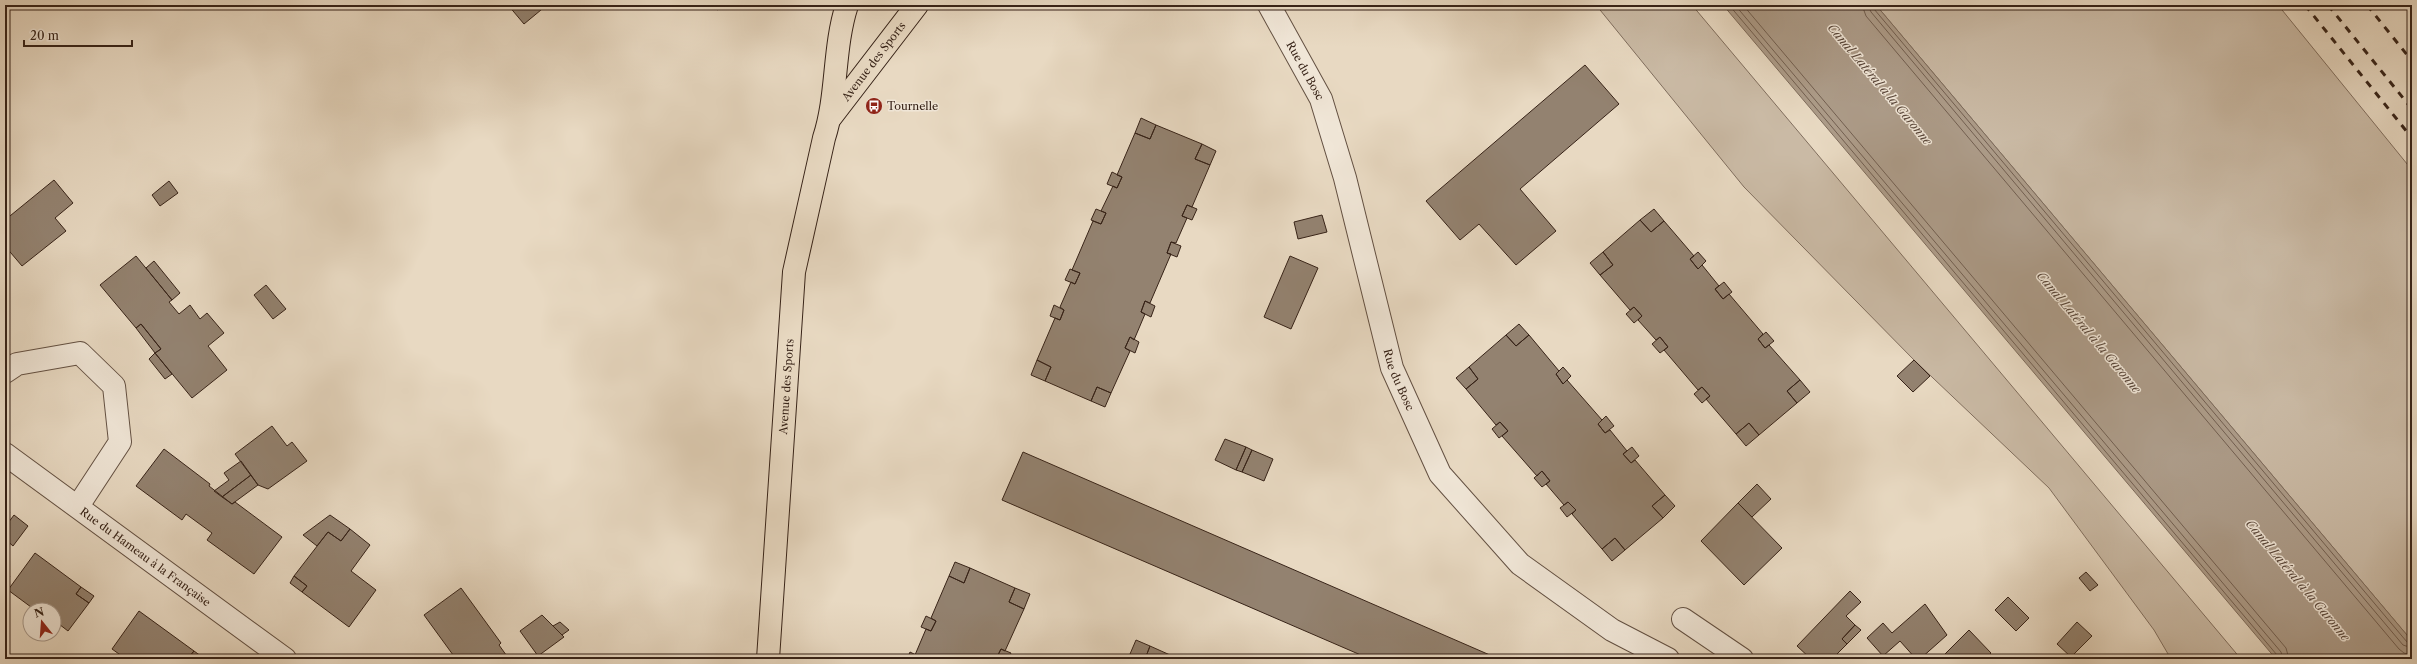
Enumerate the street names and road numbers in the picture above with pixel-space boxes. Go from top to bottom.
street label: Avenue des Sports [838,19,909,105]
street label: Rue du Bosc [1283,39,1327,103]
street label: Avenue des Sports [776,338,797,436]
street label: Rue du Bosc [1381,347,1417,413]
street label: Rue du Hameau à la Française [77,504,213,609]

